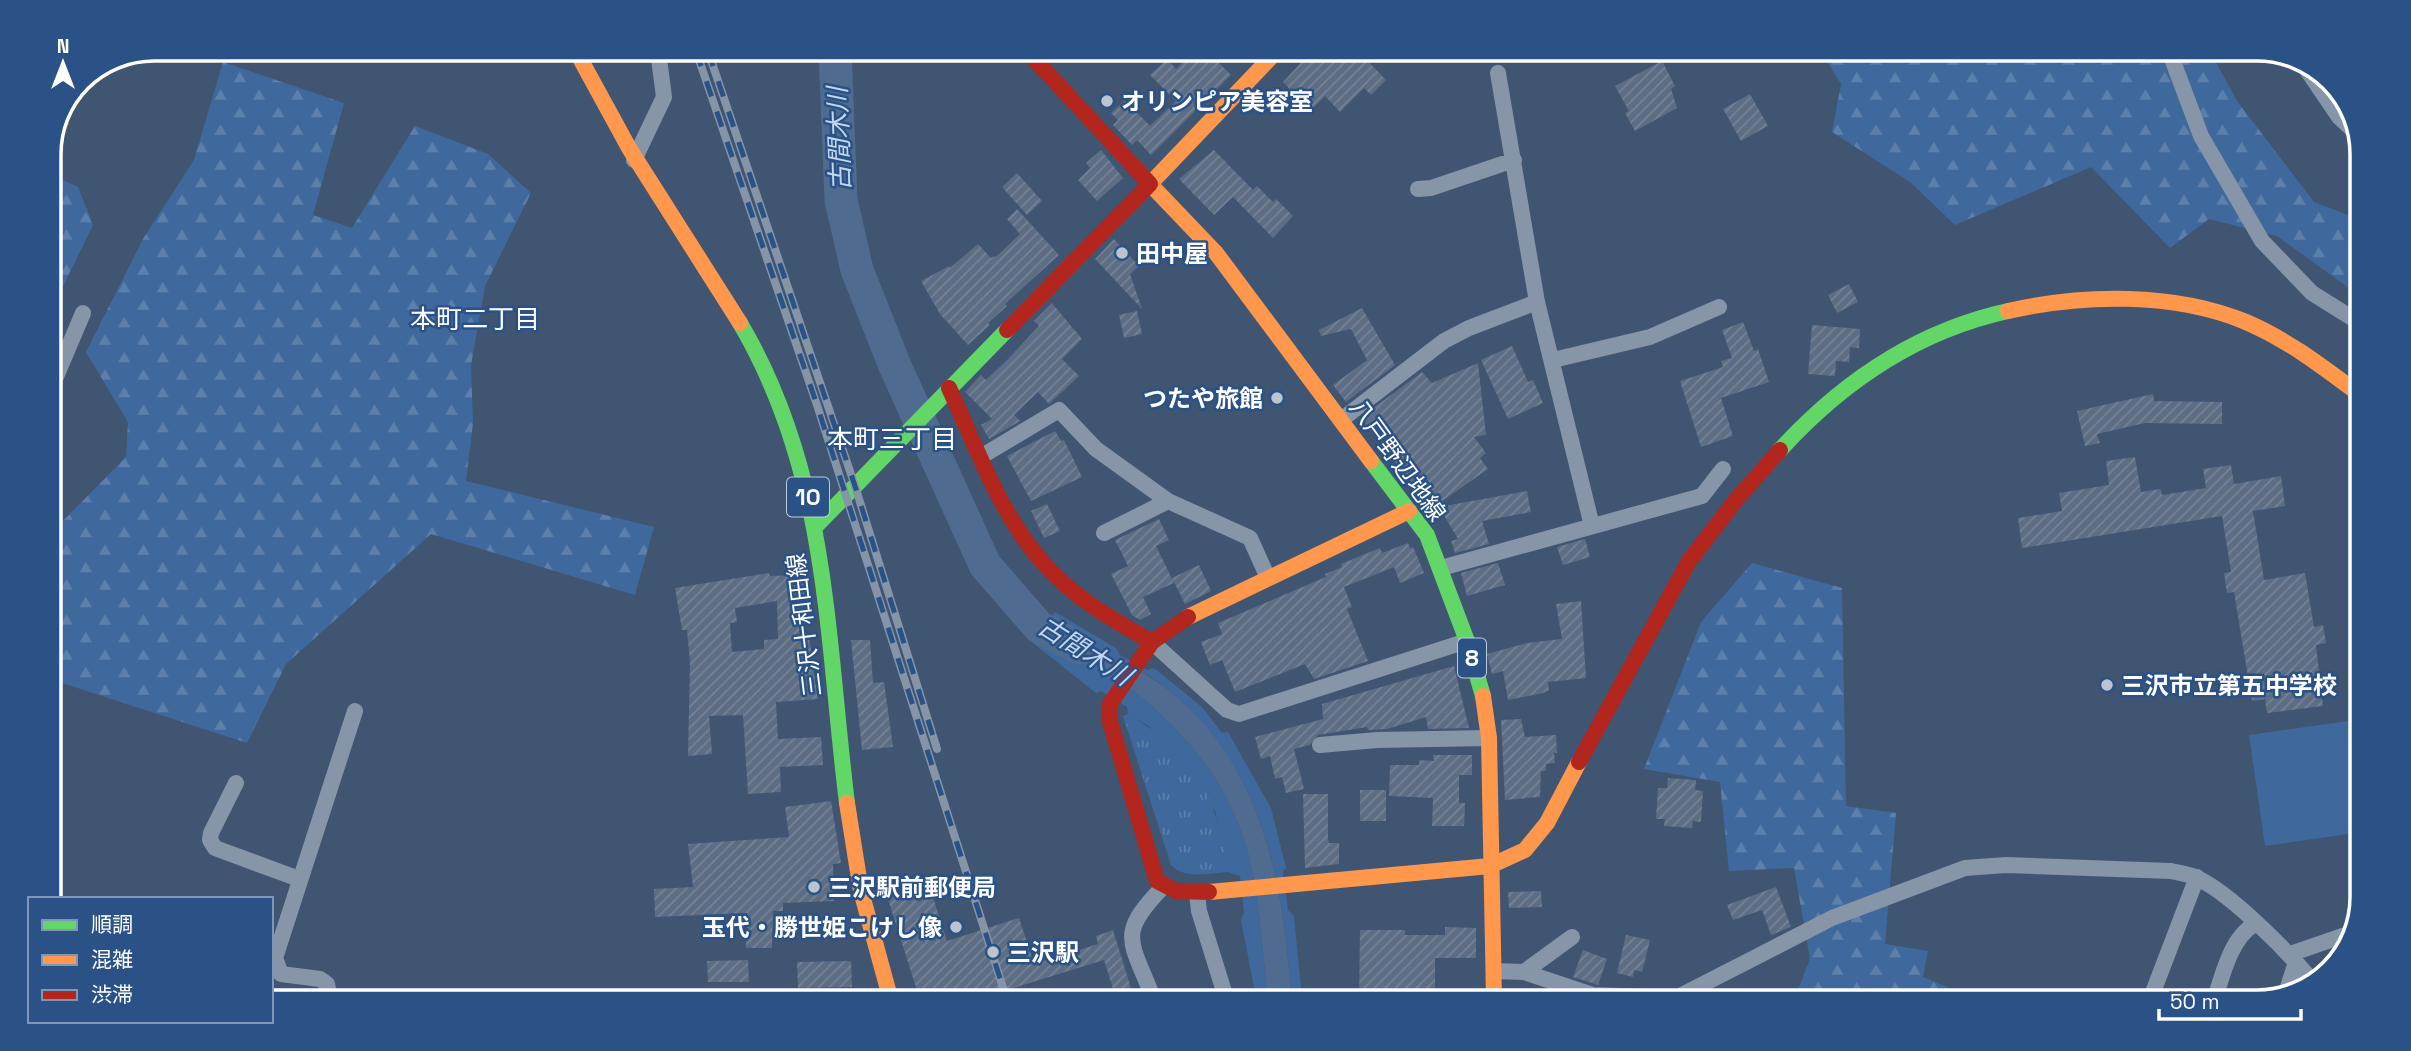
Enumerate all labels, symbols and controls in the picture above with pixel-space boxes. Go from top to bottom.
north arrow [28,28,98,98]
text: N [57,34,69,59]
water label: 古間木川 [820,83,858,192]
place label: オリンピア美容室 [1121,86,1313,117]
marker: オリンピア美容室 [1099,93,1115,109]
place label: 田中屋 [1136,238,1208,269]
marker: 田中屋 [1114,245,1130,261]
district label: 本町二丁目 [410,302,540,336]
place label: つたや旅館 [1143,383,1263,414]
marker: つたや旅館 [1269,390,1285,406]
street label: 八戸野辺地線 [1343,393,1453,527]
district label: 本町三丁目 [827,422,957,456]
road number: 10 [787,477,829,516]
street label: 三沢十和田線 [780,552,828,698]
water label: 古間木川 [1032,609,1141,695]
road number: 8 [1458,638,1486,678]
place label: 三沢市立第五中学校 [2121,670,2337,701]
marker: 三沢市立第五中学校 [2099,677,2115,693]
place label: 三沢駅前郵便局 [828,872,996,903]
marker: 三沢駅前郵便局 [806,879,822,895]
legend [28,897,273,1023]
text: 順調 [91,911,133,938]
place label: 玉代・勝世姫こけし像 [702,912,942,943]
marker: 玉代・勝世姫こけし像 [948,919,964,935]
place label: 三沢駅 [1007,937,1079,968]
marker: 三沢駅 [985,944,1001,960]
text: 混雑 [91,946,133,973]
scale bar [2159,978,2301,1022]
text: 渋滞 [91,981,133,1008]
text: 50 m [2170,988,2220,1015]

